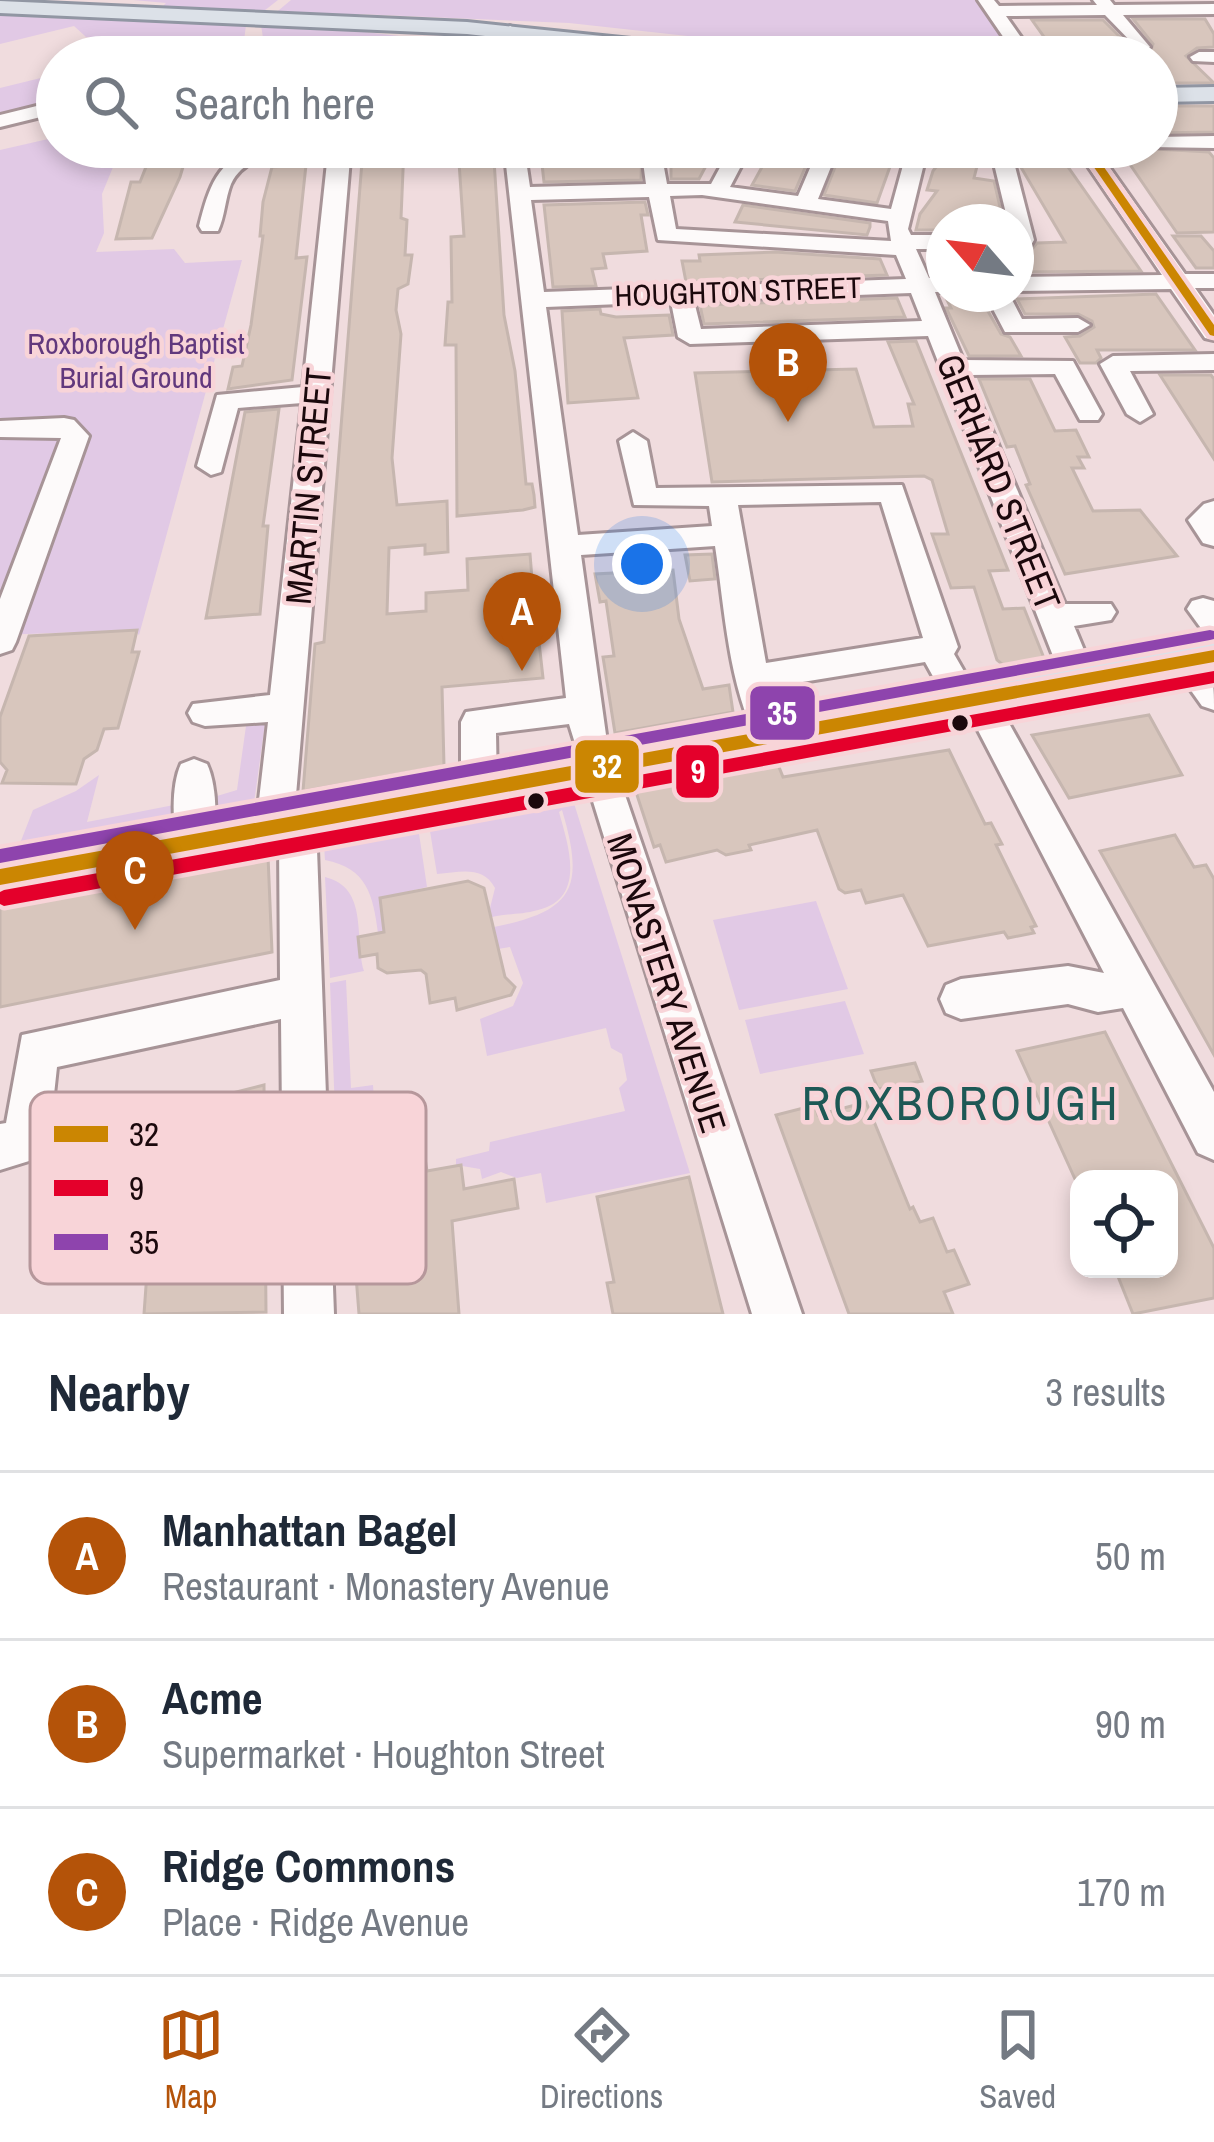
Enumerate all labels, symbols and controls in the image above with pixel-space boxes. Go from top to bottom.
search box [36,36,1178,168]
icon: search [78,69,144,135]
text: Search here [174,72,375,133]
north arrow [926,204,1034,312]
street label: HOUGHTON STREET [614,267,862,315]
park label: Roxborough Baptist Burial Ground [27,323,245,397]
pin: B [749,323,827,422]
street label: GERHARD STREET [926,347,1072,617]
street label: MARTIN STREET [274,366,342,606]
your location [612,534,672,594]
pin: A [483,572,561,671]
line badge: 35 [748,684,817,742]
text: 35 [767,691,797,735]
unlabelled marker [949,712,971,734]
line badge: 32 [573,738,641,795]
line badge: 9 [674,743,721,800]
text: 32 [592,744,622,788]
text: 9 [690,749,706,793]
unlabelled marker [525,790,547,812]
street label: MONASTERY AVENUE [596,827,738,1139]
pin: C [96,831,174,930]
district label: ROXBOROUGH [802,1070,1120,1135]
legend [30,1092,426,1284]
text: 32 [129,1112,159,1156]
text: 9 [129,1166,144,1210]
map controls [1070,1170,1178,1278]
button: locate [1070,1170,1178,1278]
text: 35 [129,1220,159,1264]
text: Nearby [48,1358,190,1427]
text: 3 results [1045,1366,1166,1418]
text: Manhattan Bagel [162,1499,457,1560]
text: A [75,1530,99,1582]
text: 50 m [1095,1530,1166,1582]
text: Restaurant · Monastery Avenue [162,1560,609,1612]
text: Acme [162,1667,263,1728]
text: B [75,1698,99,1750]
text: 90 m [1095,1698,1166,1750]
text: Supermarket · Houghton Street [162,1728,605,1780]
text: Ridge Commons [162,1835,455,1896]
text: C [75,1866,99,1918]
text: 170 m [1077,1866,1166,1918]
text: Place · Ridge Avenue [162,1896,469,1948]
tab: Map [158,2002,224,2118]
tab: Directions [540,2002,663,2118]
tab: Saved [979,2002,1056,2118]

